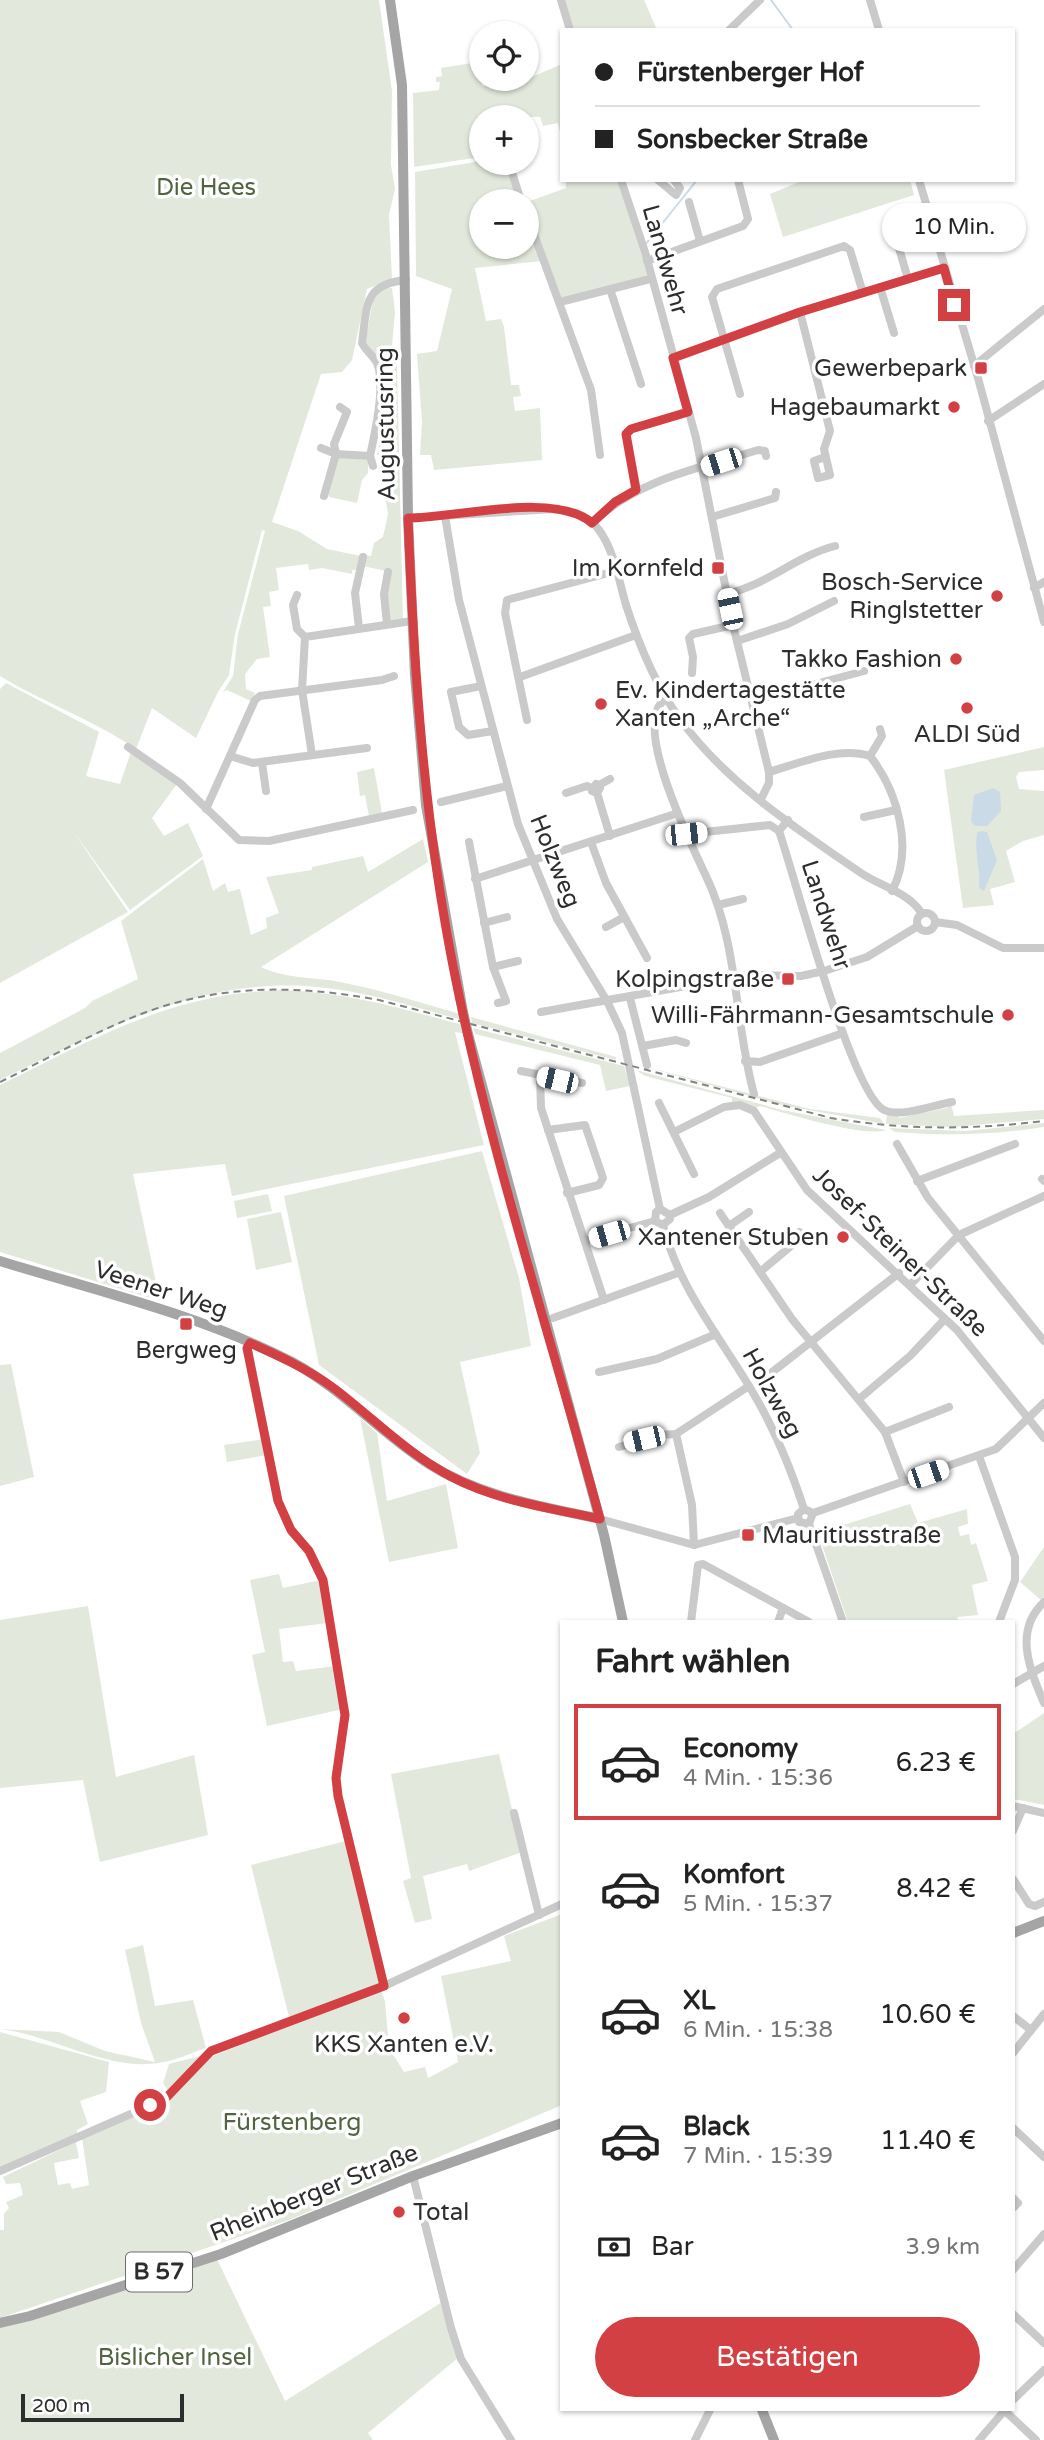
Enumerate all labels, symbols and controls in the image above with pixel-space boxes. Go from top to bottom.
map controls [469,21,539,259]
button: locate [469,21,539,91]
text: Fürstenberger Hof [637,57,864,88]
button: + [469,105,539,175]
text: Sonsbecker Straße [637,124,868,155]
park label: Die Hees [156,173,256,202]
button: − [469,189,539,259]
street label: Landwehr [635,202,695,319]
callout: 10 Min. [882,204,1026,252]
text: 10 Min. [913,213,995,241]
route end [938,289,970,321]
street label: Augustusring [370,347,402,501]
place label: Gewerbepark [814,354,967,383]
marker: Gewerbepark [973,360,989,376]
place label: Hagebaumarkt [770,393,940,422]
marker: Hagebaumarkt [946,399,962,415]
car [698,446,745,478]
place label: Im Kornfeld [572,554,704,583]
marker: Im Kornfeld [710,560,726,576]
place label: Bosch-Service Ringlstetter [821,568,984,625]
car [716,586,745,632]
marker: Bosch-Service Ringlstetter [989,588,1005,604]
place label: Takko Fashion [781,645,942,674]
marker: Takko Fashion [948,651,964,667]
place label: Ev. Kindertagestätte Xanten „Arche“ [615,676,846,733]
marker: Ev. Kindertagestätte Xanten „Arche“ [593,696,609,712]
marker: ALDI Süd [959,700,975,716]
place label: ALDI Süd [913,720,1021,749]
street label: Holzweg [523,810,587,912]
car [665,821,708,847]
street label: Landwehr [795,857,858,974]
place label: Kolpingstraße [615,965,774,994]
marker: Kolpingstraße [780,971,796,987]
place label: Willi-Fährmann-Gesamtschule [651,1001,994,1030]
marker: Willi-Fährmann-Gesamtschule [1000,1007,1016,1023]
car [535,1065,580,1095]
street label: Josef-Steiner-Straße [806,1161,994,1343]
car [586,1218,633,1250]
place label: Xantener Stuben [638,1223,829,1252]
marker: Xantener Stuben [835,1229,851,1245]
street label: Veener Weg [91,1255,231,1325]
marker: Bergweg [178,1316,194,1332]
place label: Bergweg [135,1336,237,1365]
street label: Holzweg [736,1343,808,1443]
car [622,1424,667,1454]
car [905,1457,952,1491]
place label: Mauritiusstraße [762,1521,941,1550]
marker: Mauritiusstraße [740,1527,756,1543]
text: Fahrt wählen [595,1643,791,1681]
icon: car [599,1731,662,1794]
text: Economy [683,1733,798,1764]
text: 6.23 € [896,1747,976,1778]
text: 4 Min. · 15:36 [683,1764,833,1792]
icon: car [599,1857,662,1920]
text: Komfort [683,1859,785,1890]
text: 8.42 € [896,1873,976,1904]
text: 5 Min. · 15:37 [683,1890,833,1918]
icon: car [599,1983,662,2046]
text: XL [683,1985,715,2016]
text: 10.60 € [879,1999,976,2030]
marker: KKS Xanten e.V. [396,2010,412,2026]
text: 6 Min. · 15:38 [683,2016,833,2044]
place label: KKS Xanten e.V. [314,2030,494,2059]
route start [134,2089,166,2121]
park label: Fürstenberg [223,2108,361,2137]
icon: car [599,2109,662,2172]
text: Black [683,2111,750,2142]
text: 11.40 € [880,2125,976,2156]
street label: Rheinberger Straße [206,2138,422,2248]
text: 7 Min. · 15:39 [683,2142,833,2170]
place label: Total [413,2198,469,2227]
marker: Total [391,2204,407,2220]
icon: cash [595,2228,633,2266]
text: Bar [651,2231,694,2262]
text: 3.9 km [906,2233,980,2261]
road number: B 57 [126,2252,192,2292]
button: Bestätigen [595,2317,980,2397]
park label: Bislicher Insel [98,2343,252,2372]
scale bar [21,2391,184,2423]
text: 200 m [32,2395,90,2417]

